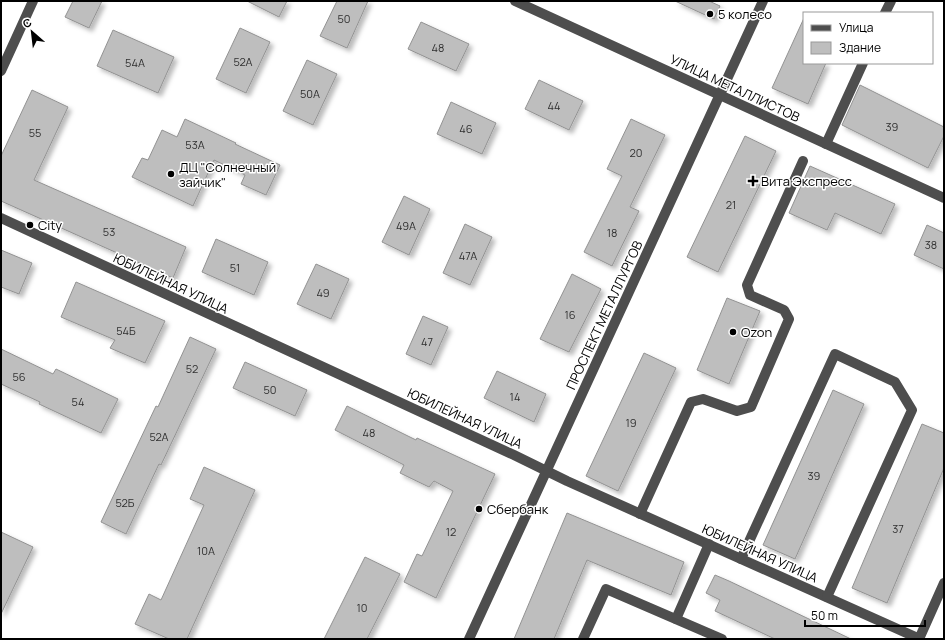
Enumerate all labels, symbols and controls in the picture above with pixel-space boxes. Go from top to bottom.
place label: 5 колесо [718,5,772,23]
marker: 5 колесо [705,9,715,19]
house number: 50 [337,11,351,26]
north arrow [12,12,52,52]
legend [803,12,933,64]
text: С [20,14,34,31]
text: Улица [839,19,873,36]
text: Здание [839,39,881,56]
house number: 48 [432,40,444,55]
street label: УЛИЦА МЕТАЛЛИСТОВ [667,50,803,126]
house number: 52А [233,54,253,69]
house number: 54А [125,55,145,70]
house number: 50А [300,86,320,101]
house number: 44 [547,98,561,113]
house number: 39 [886,119,899,134]
house number: 46 [459,121,473,136]
house number: 55 [29,125,41,140]
house number: 53А [185,137,205,152]
house number: 20 [630,145,642,160]
place label: ДЦ "Солнечный зайчик" [179,158,276,191]
marker: ДЦ "Солнечный зайчик" [166,169,176,179]
place label: Вита Экспресс [761,172,852,190]
marker: Вита Экспресс [748,176,758,186]
house number: 21 [726,197,736,212]
place label: City [38,216,62,234]
house number: 49А [396,218,416,233]
marker: City [25,220,35,230]
house number: 53 [103,224,115,239]
house number: 18 [607,225,617,240]
street label: ПРОСПЕКТ МЕТАЛЛУРГОВ [561,237,647,392]
house number: 38 [925,237,937,252]
street label: ЮБИЛЕЙНАЯ УЛИЦА [111,248,231,318]
house number: 47А [459,248,477,263]
house number: 51 [230,260,240,275]
house number: 49 [316,285,330,300]
house number: 16 [564,307,576,322]
house number: 54Б [116,323,136,338]
place label: Ozon [741,323,772,341]
marker: Ozon [728,327,738,337]
house number: 47 [421,334,433,349]
house number: 52 [186,361,198,376]
house number: 56 [12,369,26,384]
house number: 50 [263,382,277,397]
street label: ЮБИЛЕЙНАЯ УЛИЦА [405,383,525,453]
house number: 14 [510,389,520,404]
house number: 54 [72,394,84,409]
house number: 19 [625,415,637,430]
house number: 48 [363,425,375,440]
house number: 52А [149,429,169,444]
house number: 39 [808,468,821,483]
house number: 52Б [116,495,135,510]
place label: Сбербанк [487,500,549,518]
marker: Сбербанк [474,504,484,514]
street label: ЮБИЛЕЙНАЯ УЛИЦА [699,519,821,587]
house number: 37 [892,521,904,536]
house number: 12 [446,524,456,539]
house number: 10А [197,543,215,558]
house number: 10 [356,600,368,615]
scale bar [805,602,925,628]
text: 50 m [811,607,838,624]

